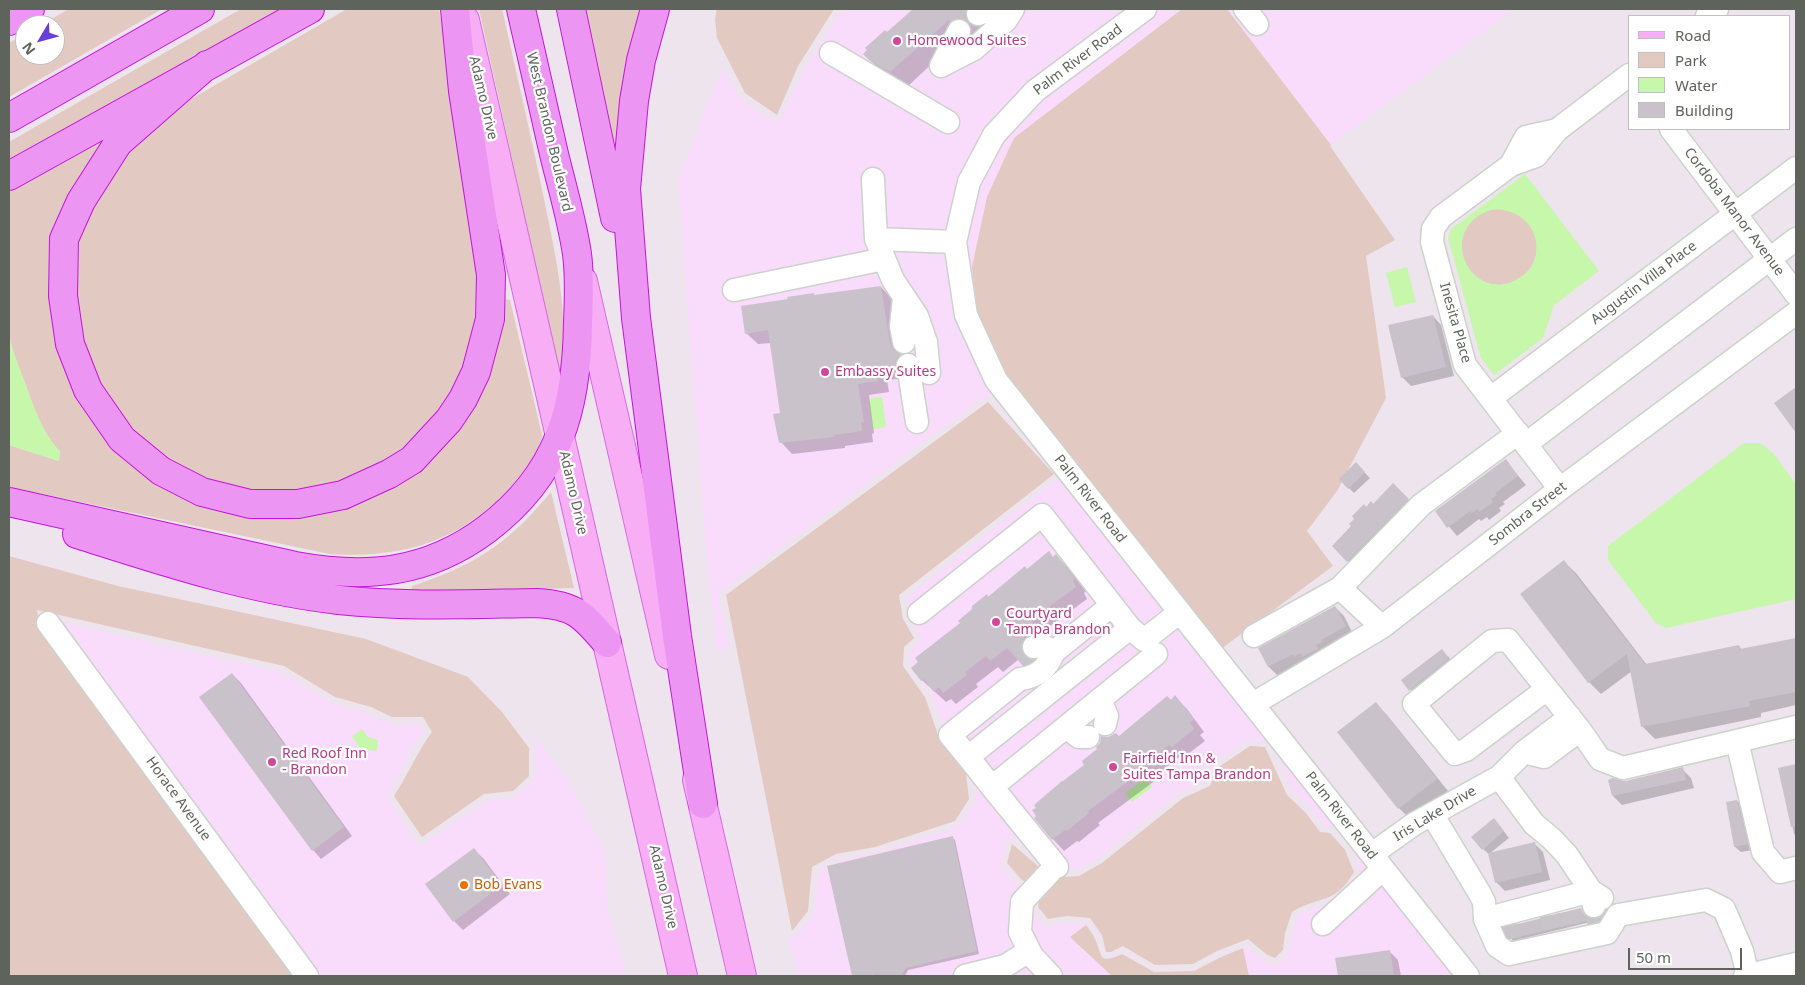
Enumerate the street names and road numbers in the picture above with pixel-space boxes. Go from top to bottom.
street label: Palm River Road [1030,21,1126,99]
street label: West Brandon Boulevard [522,51,576,213]
street label: Adamo Drive [465,55,501,141]
street label: Cordoba Manor Avenue [1680,145,1788,279]
street label: Augustin Villa Place [1588,238,1700,328]
street label: Inesita Place [1436,281,1474,365]
street label: Adamo Drive [555,450,591,536]
street label: Palm River Road [1050,452,1130,546]
street label: Sombra Street [1486,478,1570,550]
street label: Horace Avenue [142,754,214,844]
street label: Palm River Road [1301,769,1381,863]
street label: Iris Lake Drive [1391,783,1479,845]
street label: Adamo Drive [645,844,681,930]

